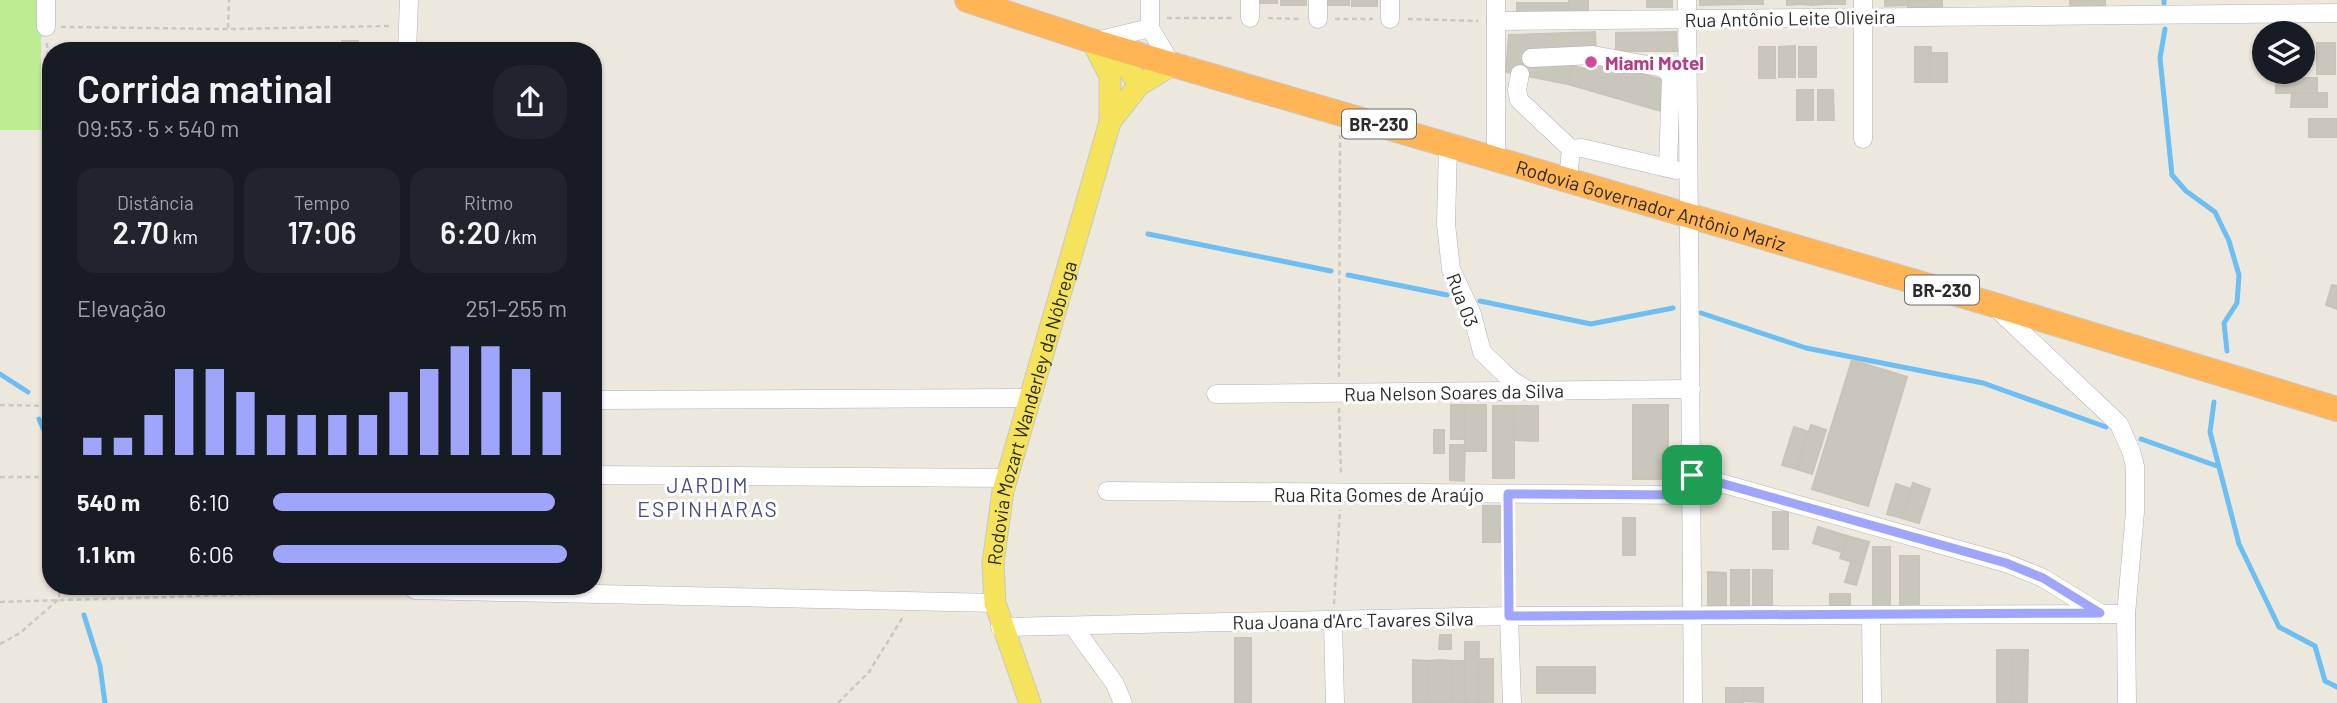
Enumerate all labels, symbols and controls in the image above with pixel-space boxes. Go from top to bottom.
street label: Rua Antônio Leite Oliveira [1684,5,1896,31]
map controls [2252,21,2315,84]
button: layers [2252,21,2315,84]
place label: Miami Motel [1605,51,1704,74]
marker: Miami Motel [1583,54,1599,70]
text: Corrida matinal [77,65,333,111]
button: share [493,65,567,139]
road number: BR-230 [1342,110,1416,139]
text: 09:53 · 5 × 540 m [77,114,239,142]
street label: Rodovia Governador Antônio Mariz [1513,154,1789,255]
text: Distância [117,191,194,214]
text: Tempo [294,191,350,214]
text: Ritmo [464,191,513,214]
text: 2.70 [113,214,169,250]
text: 17:06 [288,214,356,250]
text: 6:20 [440,214,500,250]
text: km [169,225,198,248]
text: /km [500,225,537,248]
street label: Rodovia Mozart Wanderley da Nóbrega [981,258,1081,566]
street label: Rua 03 [1442,270,1484,330]
road number: BR-230 [1905,276,1979,304]
text: Elevação [77,294,167,322]
text: 251–255 m [466,294,567,322]
street label: Rua Nelson Soares da Silva [1344,379,1564,405]
pin [1662,445,1722,505]
icon: arrive [1673,456,1711,494]
district label: JARDIM ESPINHARAS [637,472,779,521]
street label: Rua Rita Gomes de Araújo [1274,483,1484,506]
text: 540 m [77,488,140,516]
text: 6:10 [189,488,230,516]
text: 1.1 km [77,540,136,568]
text: 6:06 [189,540,233,568]
street label: Rua Joana d'Arc Tavares Silva [1232,606,1474,634]

